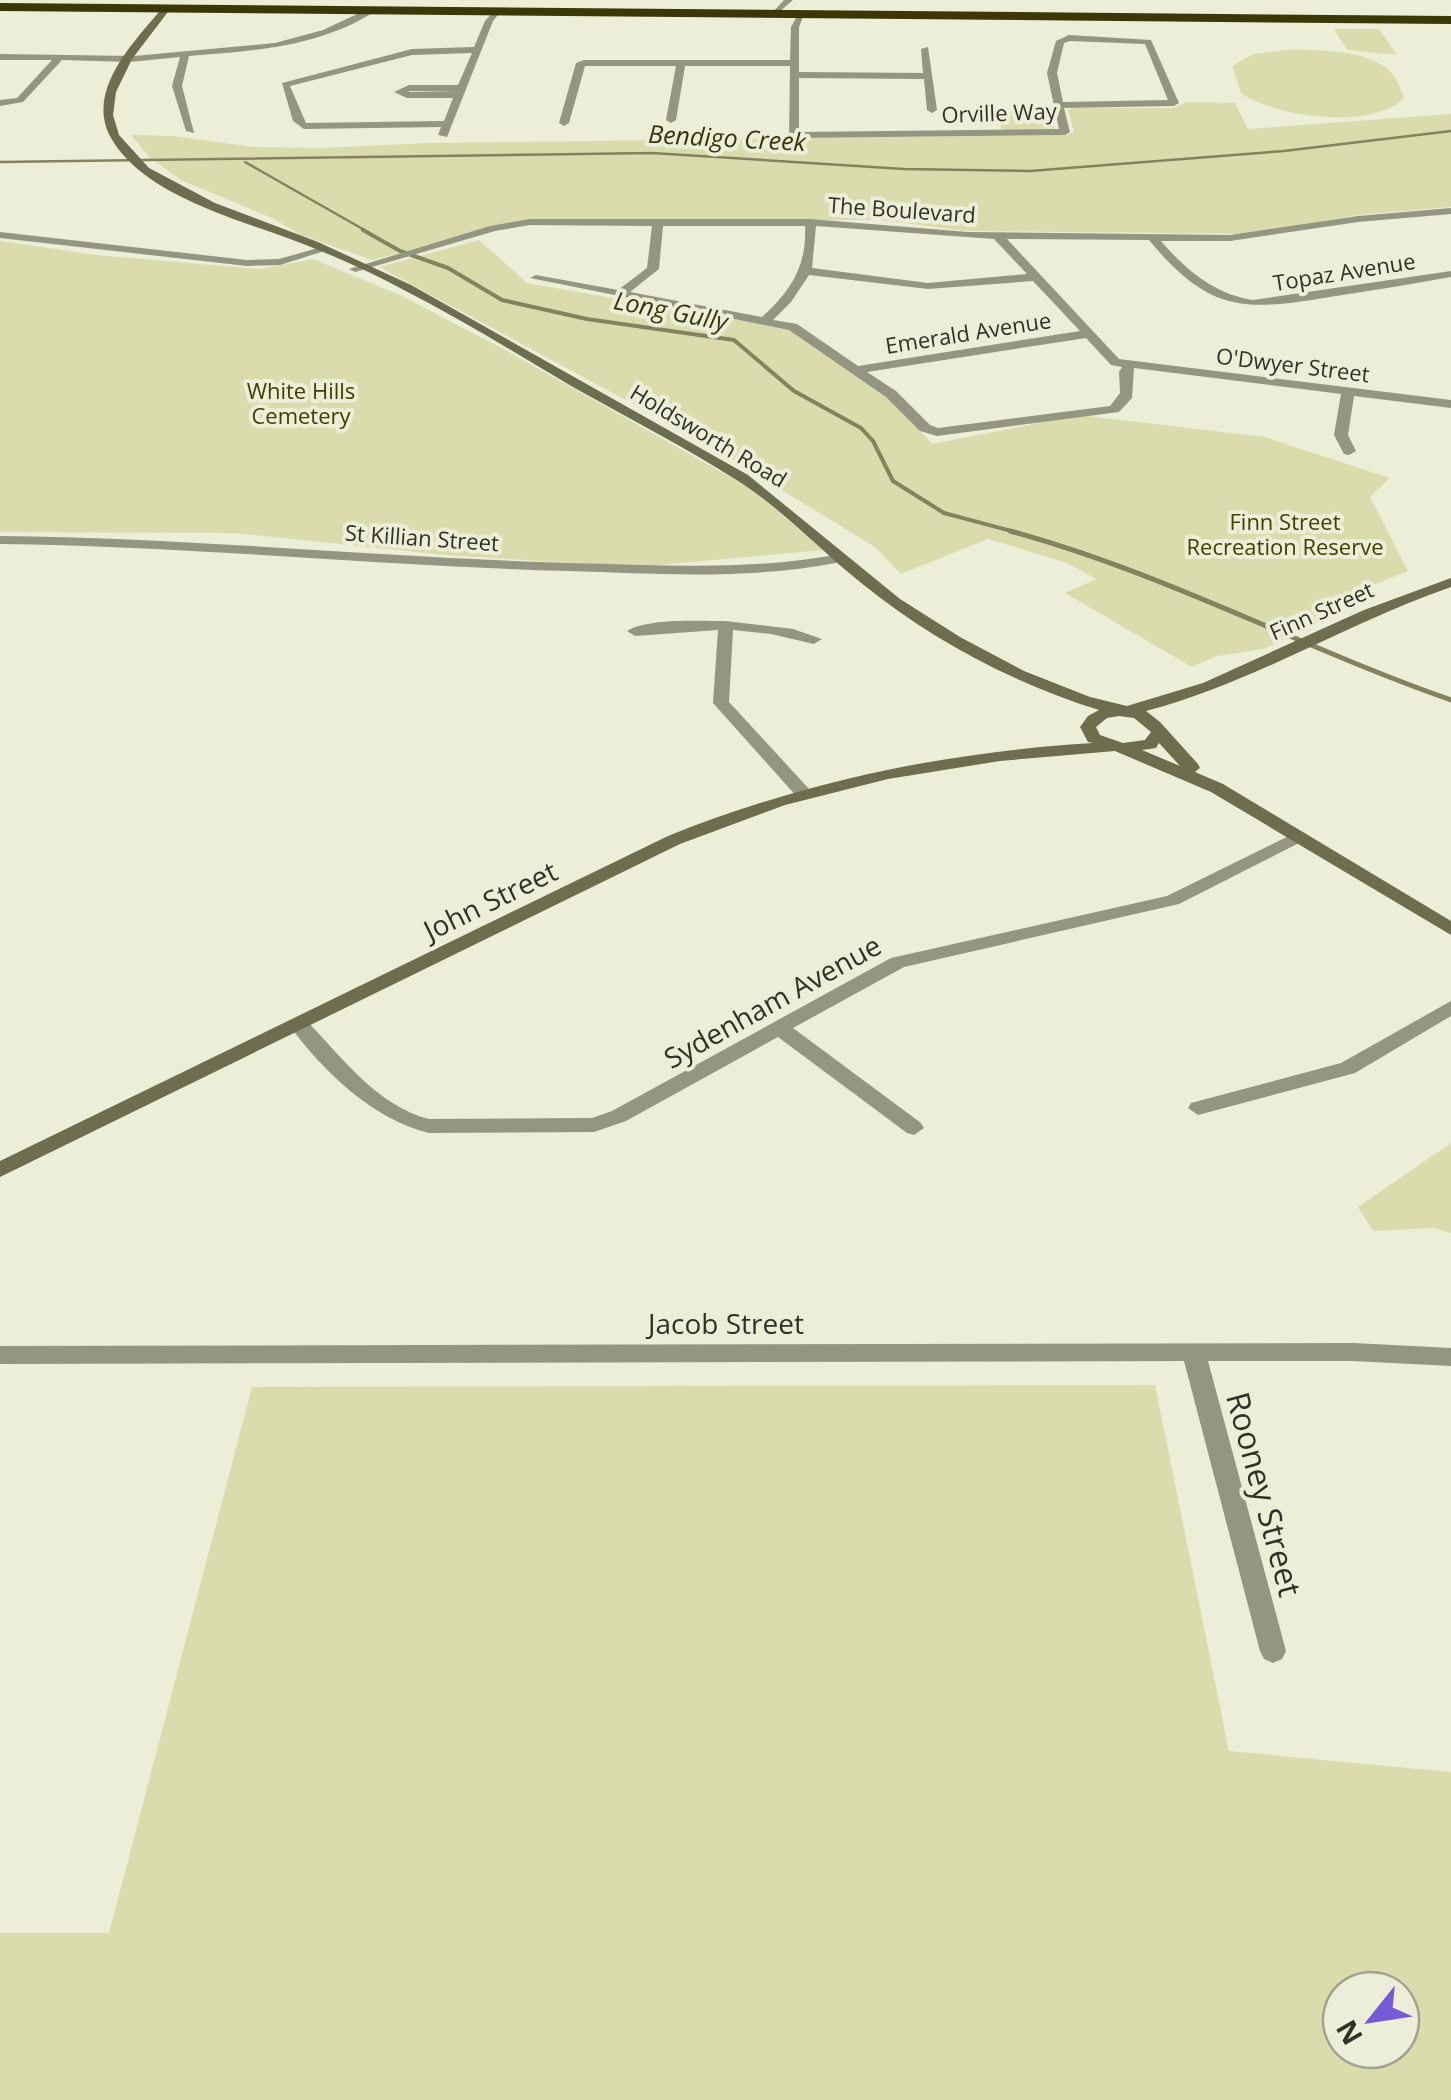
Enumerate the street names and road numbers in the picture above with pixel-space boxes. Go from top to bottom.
street label: Orville Way [941,95,1058,129]
street label: The Boulevard [827,189,977,229]
street label: Topaz Avenue [1271,245,1417,297]
street label: Emerald Avenue [883,304,1053,360]
street label: O'Dwyer Street [1215,340,1372,388]
street label: Holdsworth Road [625,376,793,494]
street label: St Killian Street [344,517,500,557]
street label: Finn Street [1264,574,1378,646]
street label: John Street [414,851,563,950]
street label: Sydenham Avenue [657,926,887,1076]
street label: Jacob Street [645,1304,804,1342]
street label: Rooney Street [1217,1387,1313,1601]

